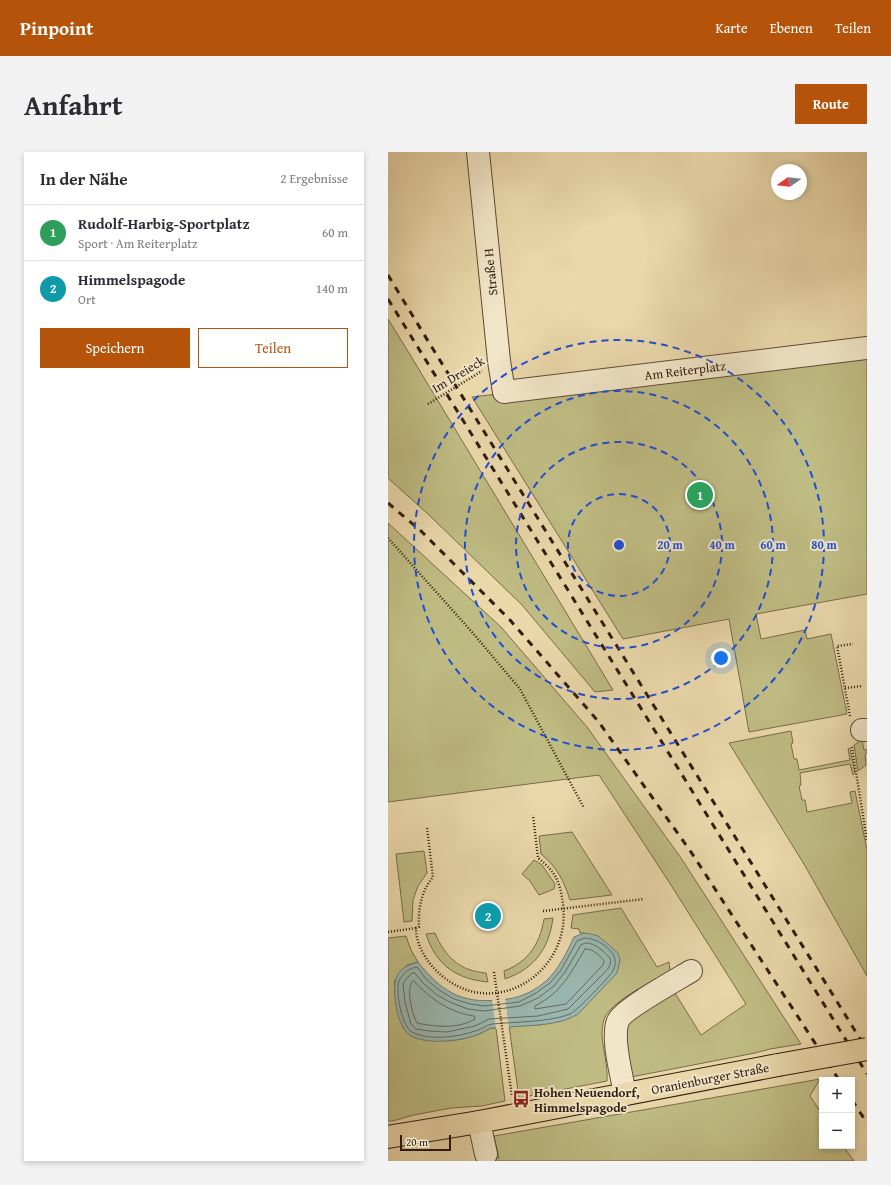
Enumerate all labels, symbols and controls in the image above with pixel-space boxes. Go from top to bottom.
text: Pinpoint [20,14,93,42]
text: Karte [715,18,748,38]
text: Ebenen [770,18,813,38]
text: Teilen [835,18,871,38]
text: Anfahrt [24,84,123,125]
button: Route [795,84,867,124]
north arrow [771,164,807,200]
text: In der Nähe [40,166,128,191]
text: 2 Ergebnisse [280,169,348,188]
text: Rudolf-Harbig-Sportplatz [78,213,250,234]
text: 1 [50,223,56,242]
text: 60 m [322,223,348,242]
text: Sport · Am Reiterplatz [78,234,198,253]
street label: Straße H [479,247,502,297]
text: Himmelspagode [78,269,185,290]
text: 2 [50,279,56,298]
text: 140 m [316,279,348,298]
text: Ort [78,290,96,309]
button: Speichern [40,328,190,368]
button: Teilen [198,328,348,368]
street label: Im Dreieck [428,351,489,398]
street label: Am Reiterplatz [643,356,727,385]
pin: 1 [687,480,713,510]
text: 20 m [657,536,683,553]
text: 40 m [709,536,735,553]
text: 60 m [760,536,786,553]
text: 80 m [811,536,837,553]
centre of rings [612,538,626,552]
your location [711,648,731,668]
pin: 2 [475,901,501,931]
street label: Oranienburger Straße [650,1058,771,1099]
map controls [819,1077,855,1149]
button: + [819,1077,855,1113]
place label: Hohen Neuendorf, Himmelspagode [534,1083,640,1117]
bus stop icon: Hohen Neuendorf, Himmelspagode [511,1089,531,1109]
button: − [819,1113,855,1149]
scale bar [400,1133,451,1152]
text: 20 m [406,1134,428,1150]

